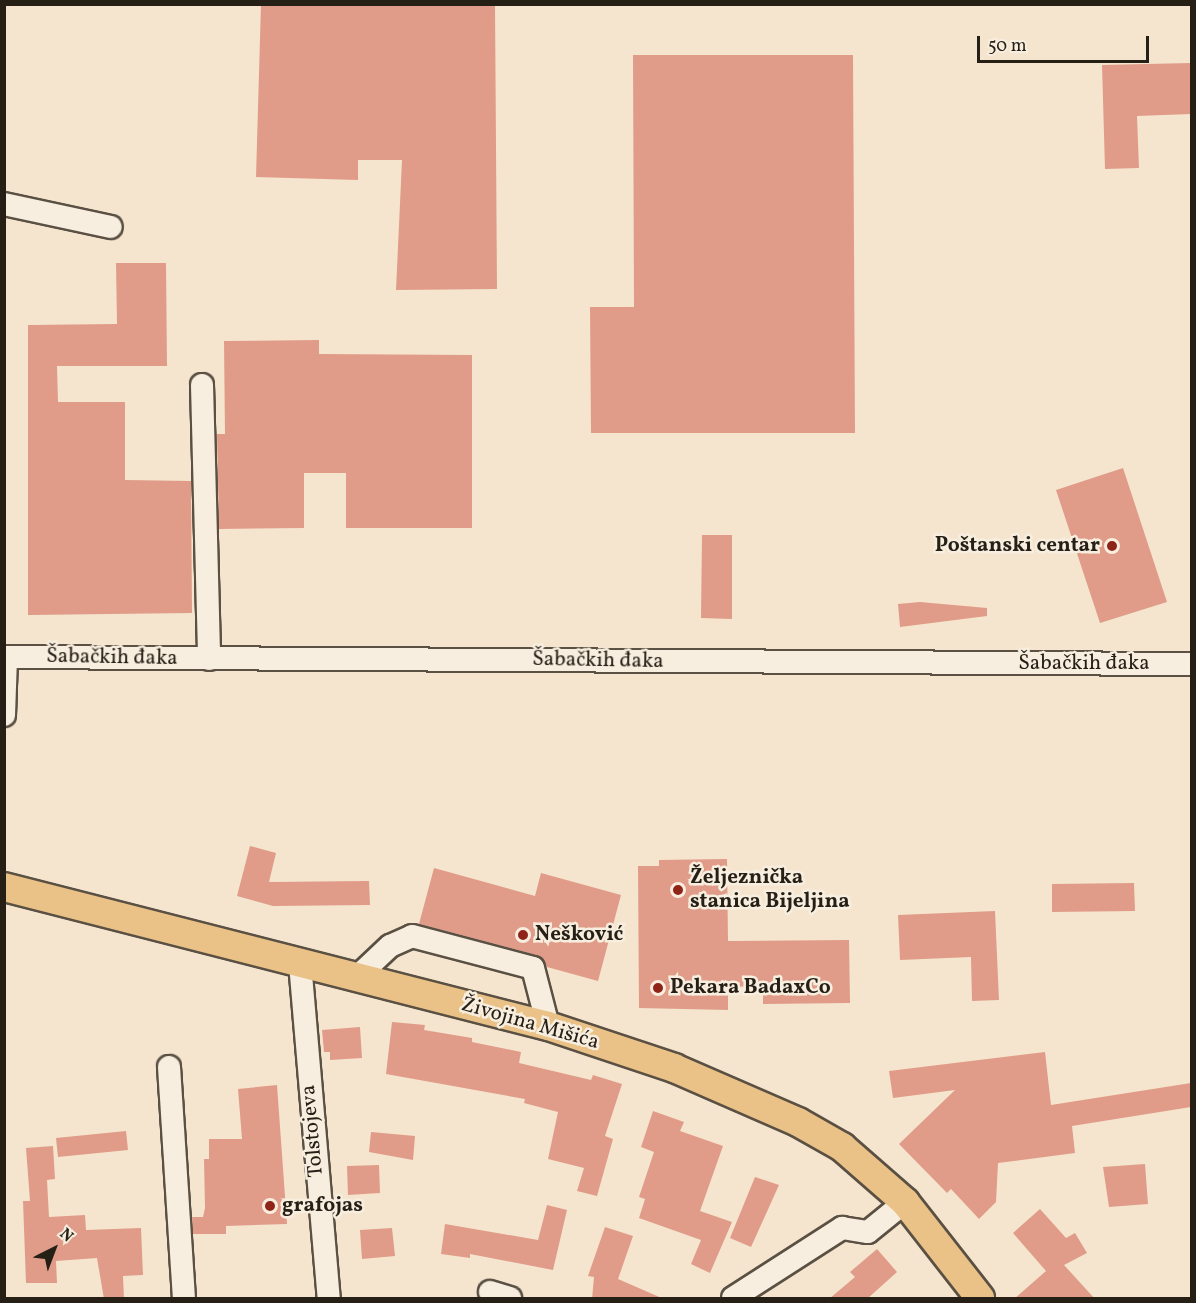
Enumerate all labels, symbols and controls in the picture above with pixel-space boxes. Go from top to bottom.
scale bar [980,24,1152,62]
text: 50 m [988,34,1027,59]
place label: Poštanski centar [935,533,1100,559]
marker: Poštanski centar [1105,539,1119,553]
street label: Šabačkih đaka [46,644,178,672]
street label: Šabačkih đaka [532,647,664,675]
street label: Šabačkih đaka [1018,651,1150,677]
place label: Željeznička stanica Bijeljina [690,865,850,915]
marker: Željeznička stanica Bijeljina [671,883,685,897]
place label: Nešković [535,922,623,948]
marker: Nešković [516,928,530,942]
place label: Pekara BadaxCo [670,975,831,1001]
marker: Pekara BadaxCo [651,981,665,995]
street label: Živojina Mišića [458,992,602,1056]
street label: Tolstojeva [296,1084,330,1178]
place label: grafojas [282,1193,363,1219]
marker: grafojas [263,1199,277,1213]
north arrow [24,1219,84,1279]
text: N [54,1224,78,1248]

